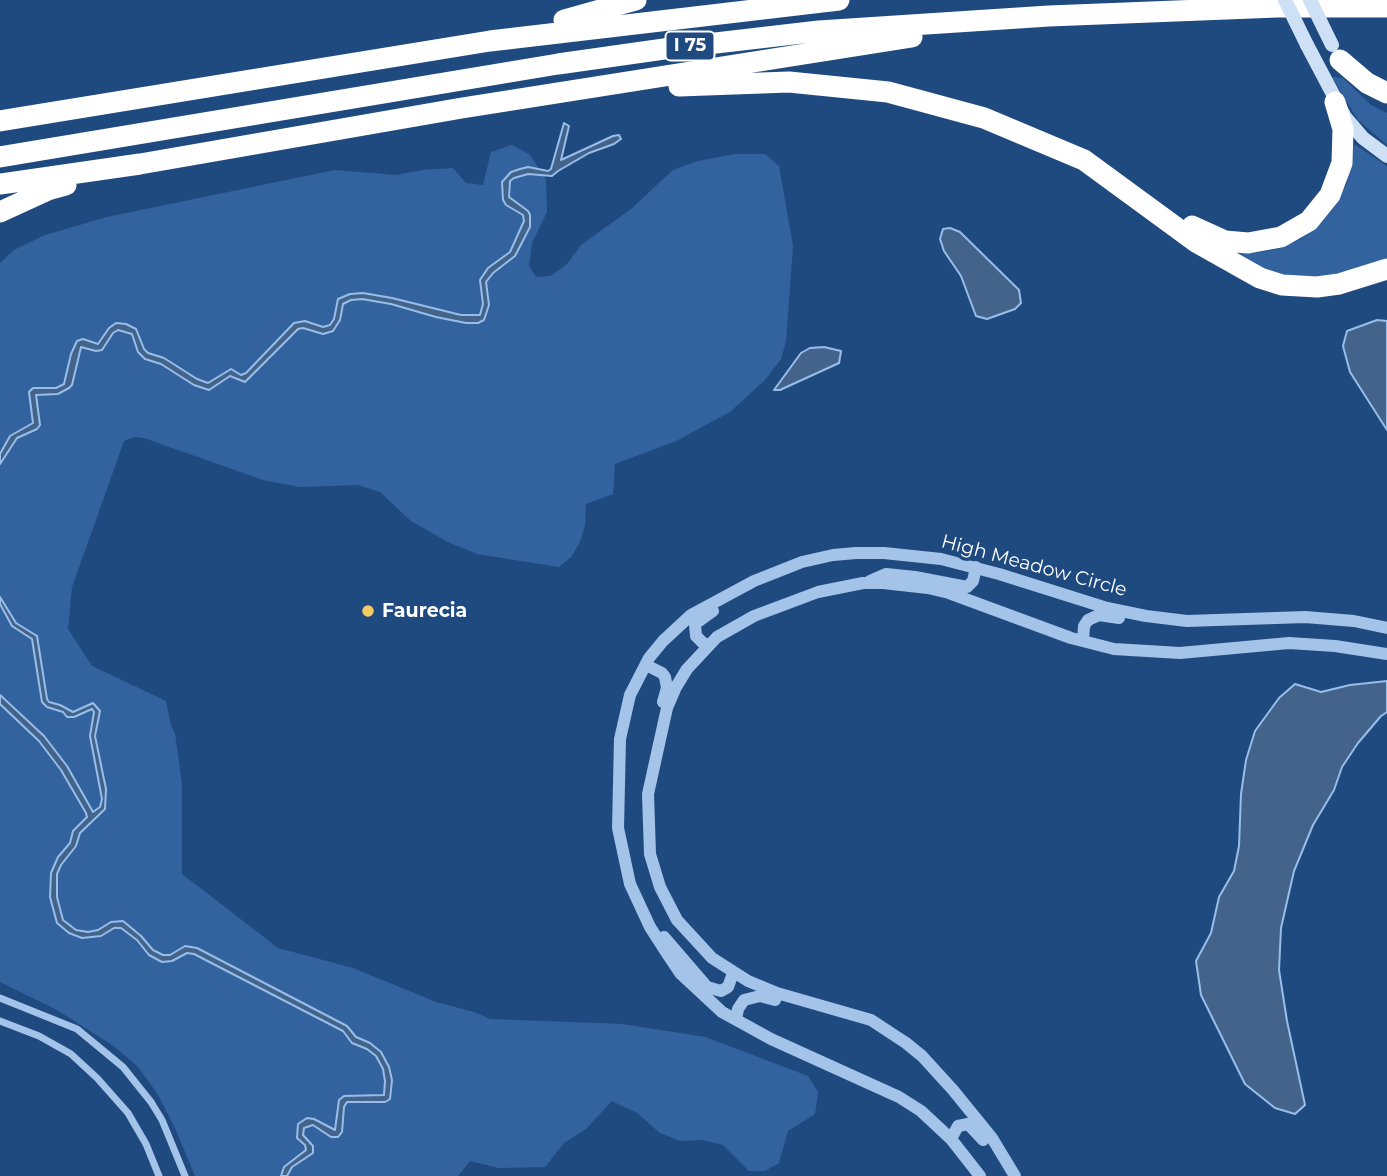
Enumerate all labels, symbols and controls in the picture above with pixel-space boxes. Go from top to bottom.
road number: I 75 [666,32,714,60]
street label: High Meadow Circle [939,530,1129,602]
place label: Faurecia [382,600,467,622]
marker: Faurecia [360,603,376,619]

